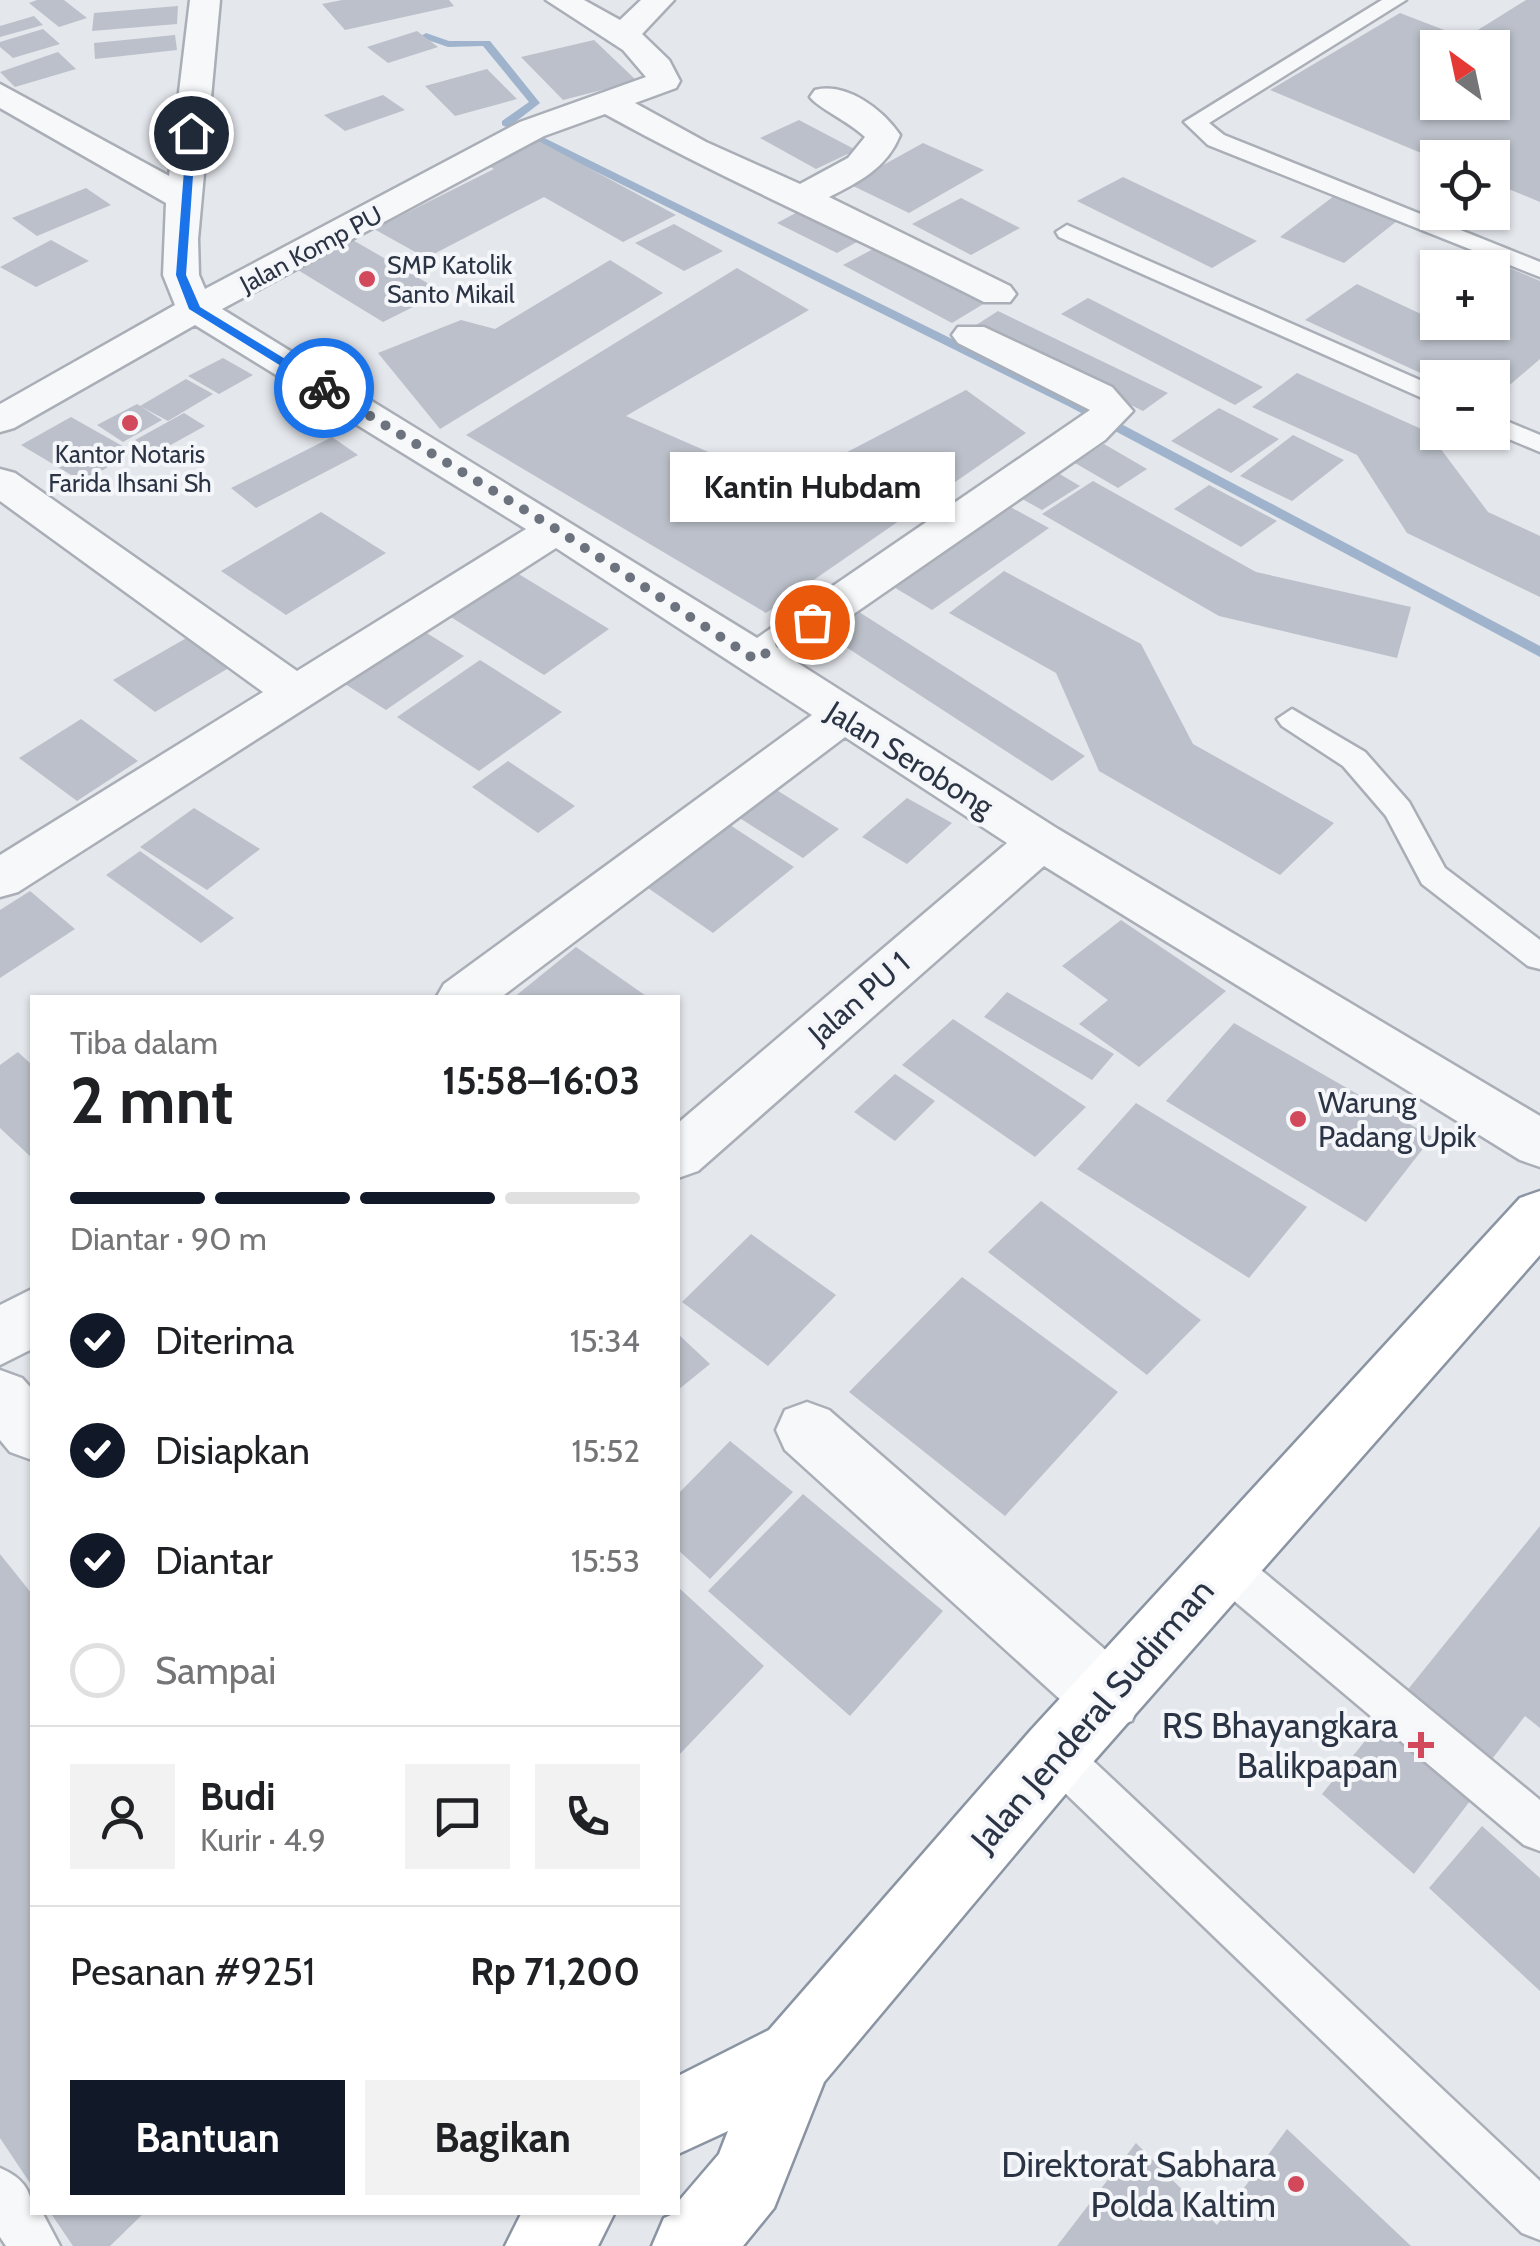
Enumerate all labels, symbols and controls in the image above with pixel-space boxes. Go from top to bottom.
north arrow [1420,30,1510,120]
map controls [1420,30,1510,450]
pin [149,91,234,176]
icon: home [164,106,219,161]
button: locate [1420,140,1510,230]
street label: Jalan Komp PU [234,199,387,299]
place label: SMP Katolik Santo Mikail [387,250,515,309]
button: + [1420,250,1510,340]
marker: SMP Katolik Santo Mikail [356,268,378,290]
courier [274,338,374,438]
button: − [1420,360,1510,450]
icon: bike [297,361,352,416]
marker: Kantor Notaris Farida Ihsani Sh [119,412,141,434]
place label: Kantor Notaris Farida Ihsani Sh [48,439,212,498]
callout: Kantin Hubdam [670,452,954,522]
text: Kantin Hubdam [704,467,921,506]
pin [770,580,855,665]
icon: bag [785,595,840,650]
street label: Jalan Serobong [819,692,1001,826]
street label: Jalan PU 1 [800,944,917,1053]
text: Tiba dalam [70,1023,218,1062]
text: 15:58–16:03 [442,1057,640,1104]
text: 2 mnt [70,1060,233,1139]
place label: Warung Padang Upik [1318,1084,1477,1155]
marker: Warung Padang Upik [1287,1108,1309,1130]
text: Diantar · 90 m [70,1219,267,1258]
icon: check [70,1313,125,1368]
text: Diterima [155,1317,294,1364]
text: 15:34 [570,1321,640,1360]
icon: check [70,1423,125,1478]
text: Disiapkan [155,1427,310,1474]
text: 15:52 [572,1431,640,1470]
icon: check [70,1533,125,1588]
text: Diantar [155,1537,273,1584]
text: 15:53 [571,1541,640,1580]
street label: Jalan Jenderal Sudirman [961,1569,1223,1861]
text: Sampai [155,1647,276,1694]
place label: RS Bhayangkara Balikpapan [1162,1704,1398,1787]
marker: RS Bhayangkara Balikpapan [1408,1732,1434,1758]
button: person [70,1764,175,1869]
button: chat [405,1764,510,1869]
button: phone [535,1764,640,1869]
text: Budi [200,1773,275,1820]
text: Kurir · 4.9 [200,1820,326,1859]
text: Pesanan #9251 [70,1948,315,1995]
text: Rp 71,200 [470,1948,640,1995]
button: Bantuan [70,2080,345,2195]
button: Bagikan [365,2080,640,2195]
place label: Direktorat Sabhara Polda Kaltim [1001,2143,1276,2226]
marker: Direktorat Sabhara Polda Kaltim [1285,2173,1307,2195]

